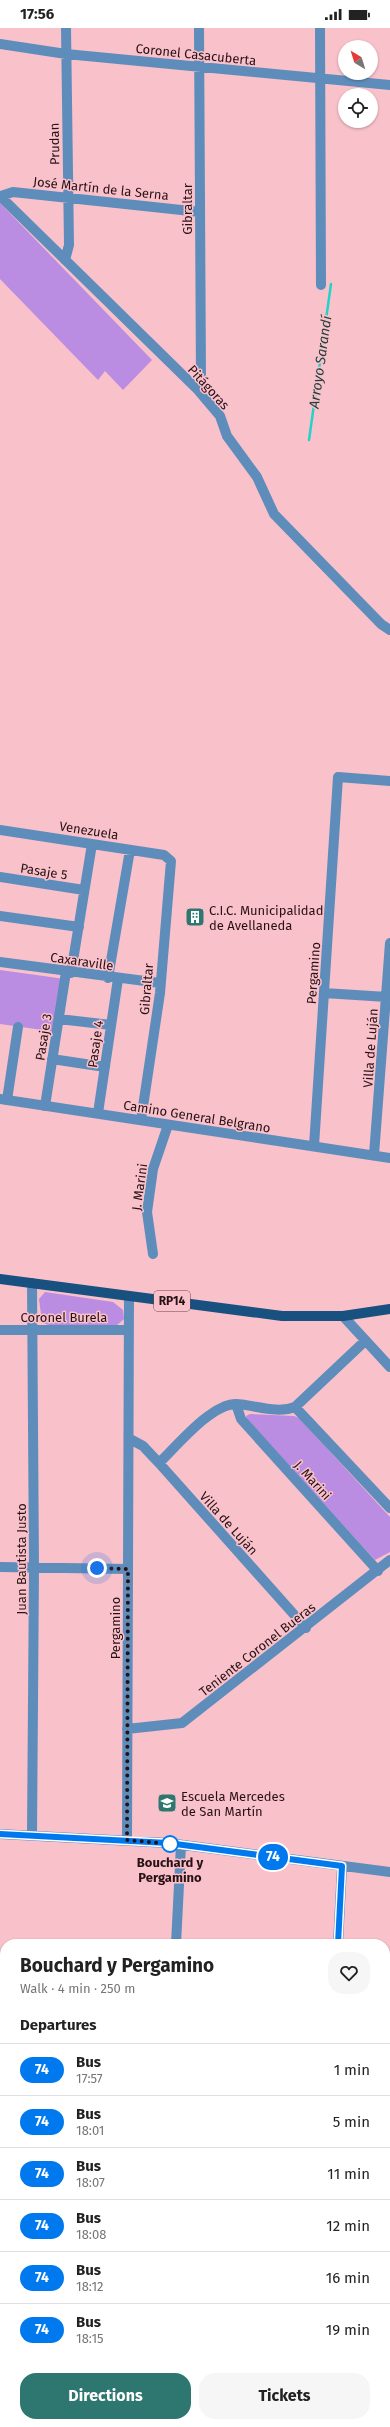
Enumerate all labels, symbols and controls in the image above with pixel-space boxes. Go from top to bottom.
text: 17:56 [20,5,54,23]
north arrow [338,40,378,80]
map controls [338,40,378,128]
street label: Coronel Casacuberta [135,41,257,68]
button: locate [338,88,378,128]
street label: Prudan [47,123,62,165]
street label: José Martín de la Serna [32,174,169,203]
street label: Gibraltar [180,183,195,235]
water label: Arroyo Sarandí [305,314,336,411]
street label: Pitágoras [185,362,232,413]
street label: Venezuela [58,818,120,843]
street label: Pasaje 5 [19,860,68,883]
place label: C.I.C. Municipalidad de Avellaneda [209,903,323,933]
building icon: C.I.C. Municipalidad de Avellaneda [184,906,206,928]
street label: Pergamino [304,941,323,1005]
street label: Caxaraville [49,950,114,973]
street label: Gibraltar [137,963,156,1015]
street label: Villa de Luján [360,1008,381,1088]
street label: Pasaje 3 [32,1013,55,1062]
street label: Pasaje 4 [85,1019,106,1069]
street label: Camino General Belgrano [122,1097,272,1136]
street label: J. Marini [129,1162,150,1212]
road number: RP14 [154,1291,190,1311]
street label: Coronel Burela [21,1310,107,1325]
street label: J. Marini [291,1458,334,1503]
street label: Villa de Luján [196,1489,261,1558]
street label: Juan Bautista Justo [14,1503,29,1615]
your location [87,1558,107,1578]
street label: Pergamino [108,1597,123,1659]
street label: Teniente Coronel Bueras [196,1599,318,1699]
place label: Escuela Mercedes de San Martín [181,1789,285,1819]
school or university icon: Escuela Mercedes de San Martín [156,1792,178,1814]
marker: Bouchard y Pergamino [161,1835,179,1853]
line badge: 74 [255,1844,291,1870]
text: 74 [266,1848,280,1865]
place label: Bouchard y Pergamino [137,1855,203,1885]
button: heart [328,1952,370,1994]
text: Bouchard y Pergamino [20,1954,214,1977]
text: Walk · 4 min · 250 m [20,1981,135,1996]
text: Departures [20,2016,97,2034]
text: Bus [76,2053,101,2071]
text: 74 [35,2061,49,2078]
text: 1 min [334,2061,370,2079]
text: 17:57 [76,2071,103,2086]
text: Bus [76,2105,101,2123]
text: 74 [35,2113,49,2130]
text: 5 min [333,2113,370,2131]
text: 18:01 [76,2123,104,2138]
text: Bus [76,2157,101,2175]
text: 74 [35,2165,49,2182]
text: 11 min [327,2165,370,2183]
text: 18:07 [76,2175,105,2190]
text: Bus [76,2209,101,2227]
text: 74 [35,2217,49,2234]
text: 12 min [326,2217,370,2235]
text: 18:08 [76,2227,106,2242]
text: Bus [76,2261,101,2279]
text: 74 [35,2269,49,2286]
text: 16 min [326,2269,370,2287]
text: 18:12 [76,2279,103,2294]
text: Bus [76,2313,101,2331]
text: 74 [35,2321,49,2338]
text: 19 min [326,2321,370,2339]
text: 18:15 [76,2331,104,2346]
button: Directions [20,2373,191,2419]
button: Tickets [199,2373,370,2419]

